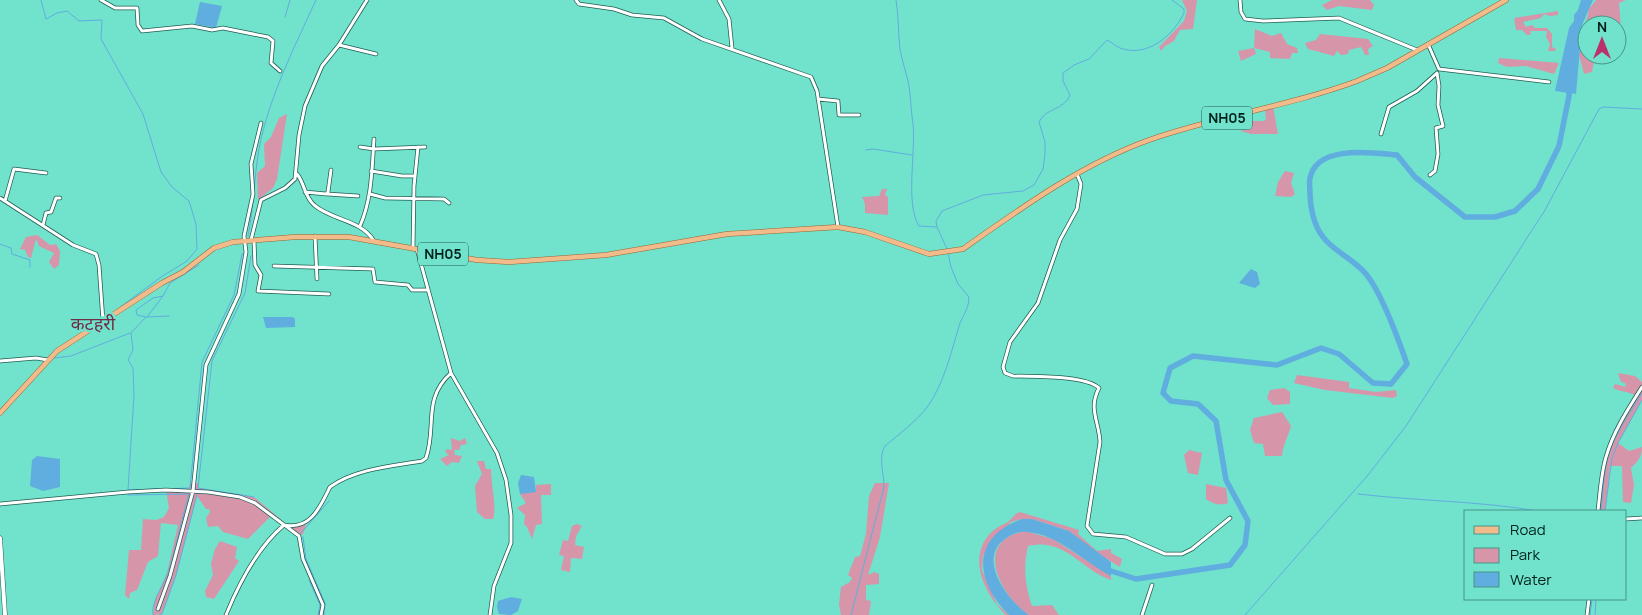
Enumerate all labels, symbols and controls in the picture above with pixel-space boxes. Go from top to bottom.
north arrow [1577,15,1627,65]
text: N [1597,17,1607,36]
road number: NH05 [1202,106,1252,130]
road number: NH05 [418,242,468,266]
district label: कटहरी [71,311,116,335]
legend [1464,510,1627,600]
text: Road [1510,519,1546,540]
text: Park [1510,544,1540,565]
text: Water [1510,569,1552,590]

